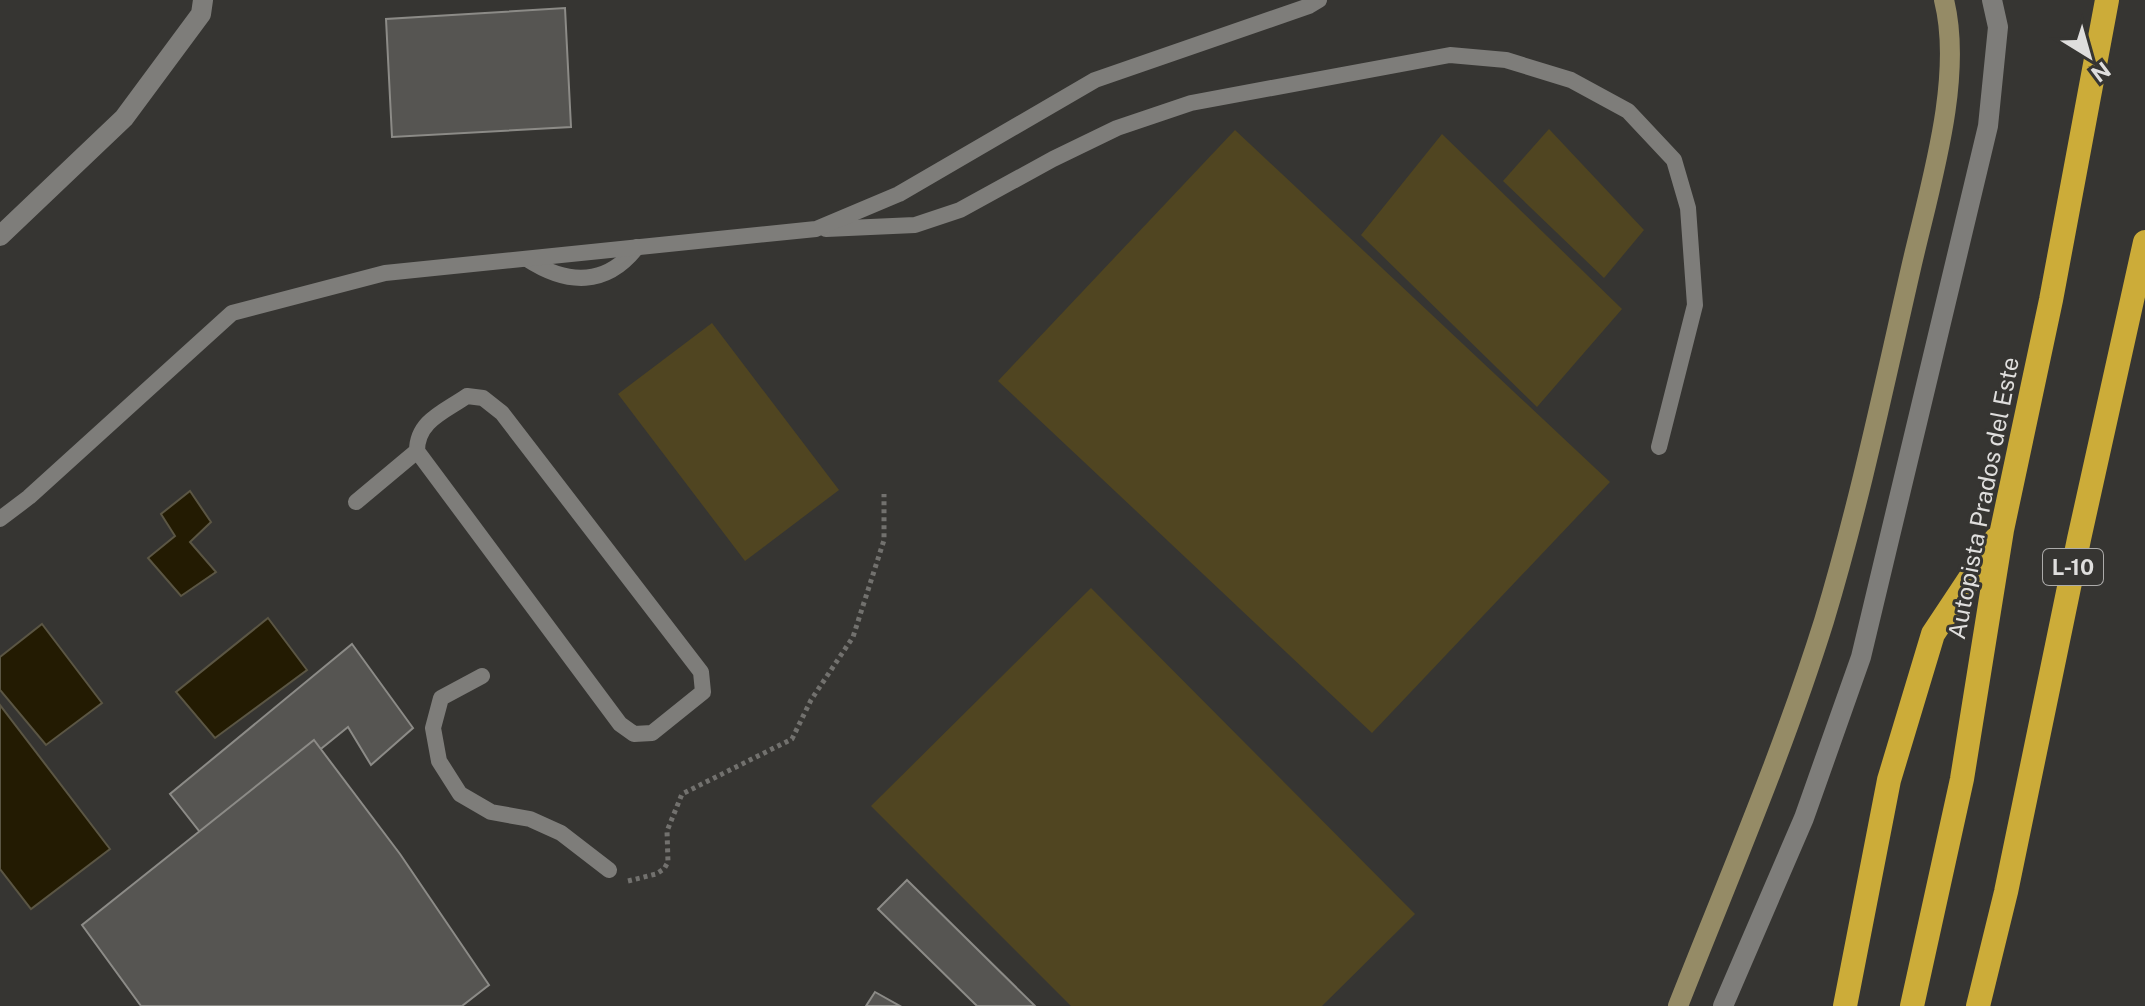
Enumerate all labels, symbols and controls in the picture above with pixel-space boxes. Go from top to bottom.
north arrow [2049,16,2129,96]
text: N [2086,56,2116,88]
street label: Autopista Prados del Este [1942,355,2024,641]
road number: L-10 [2043,549,2103,585]

